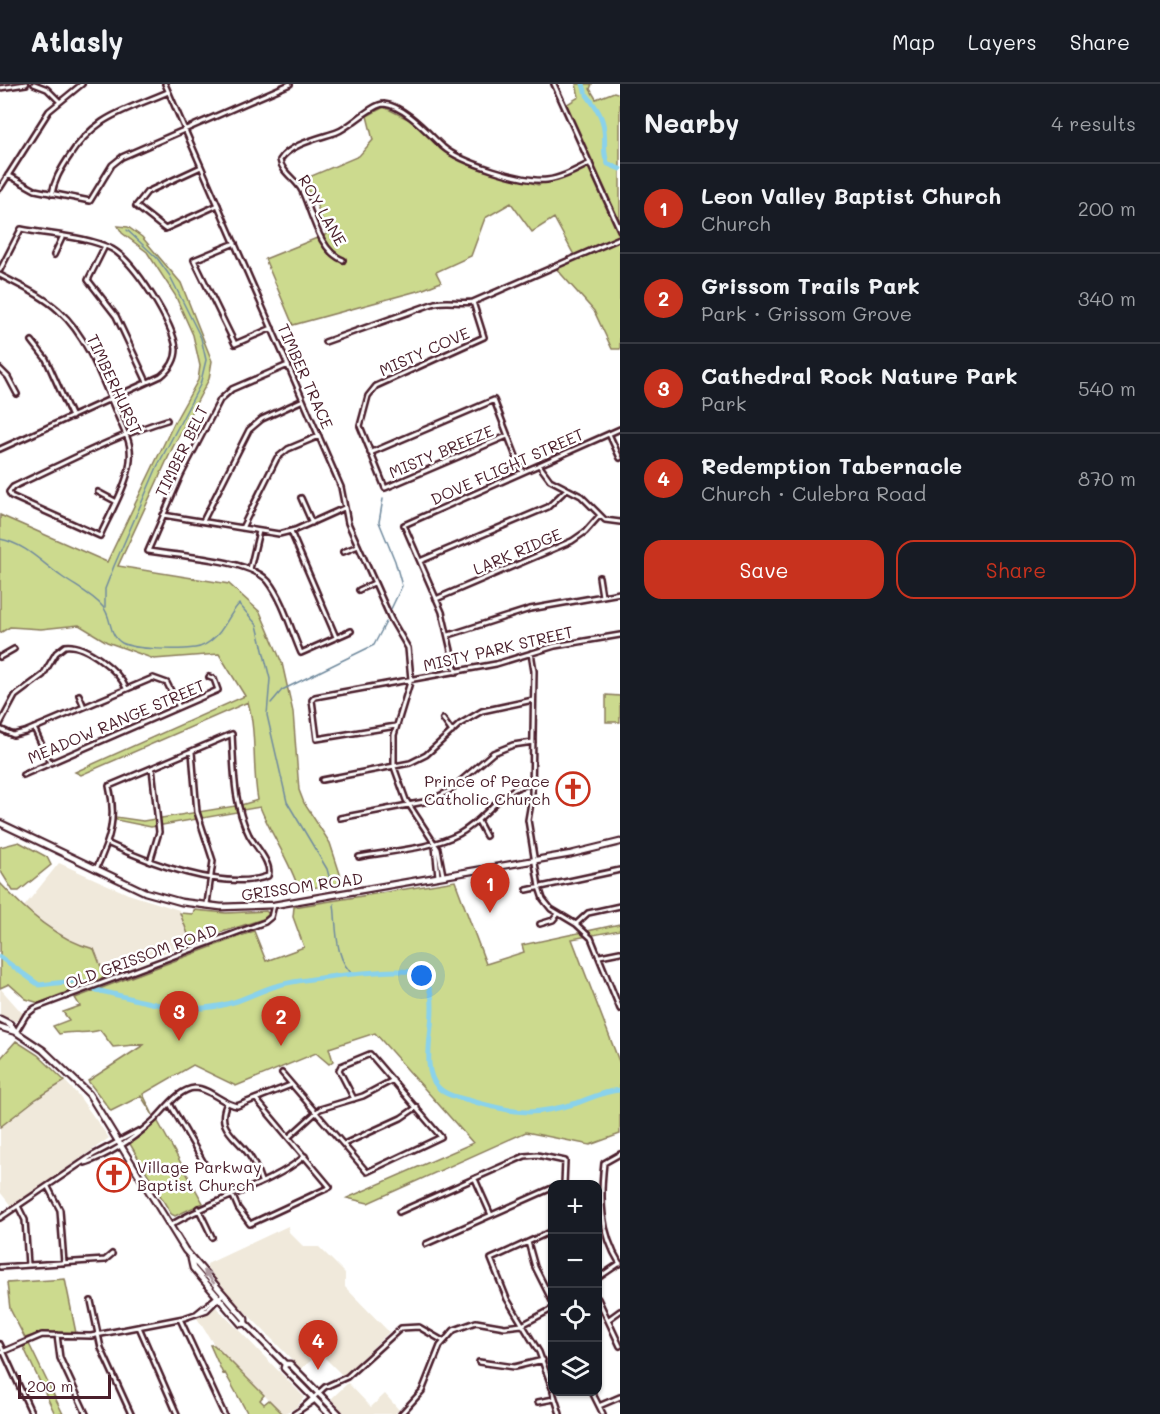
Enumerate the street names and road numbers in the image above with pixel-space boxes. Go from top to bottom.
street label: ROY LANE [294,171,352,249]
street label: TIMBER TRACE [273,320,339,432]
street label: MISTY COVE [375,322,473,380]
street label: TIMBERHURST [83,330,147,438]
street label: TIMBER BELT [150,402,212,500]
street label: MISTY BREEZE [385,420,497,482]
street label: DOVE FLIGHT STREET [427,423,587,509]
street label: LARK RIDGE [470,523,564,579]
street label: MISTY PARK STREET [421,621,575,675]
street label: MEADOW RANGE STREET [24,674,208,768]
street label: GRISSOM ROAD [240,867,364,905]
street label: OLD GRISSOM ROAD [62,919,220,993]

